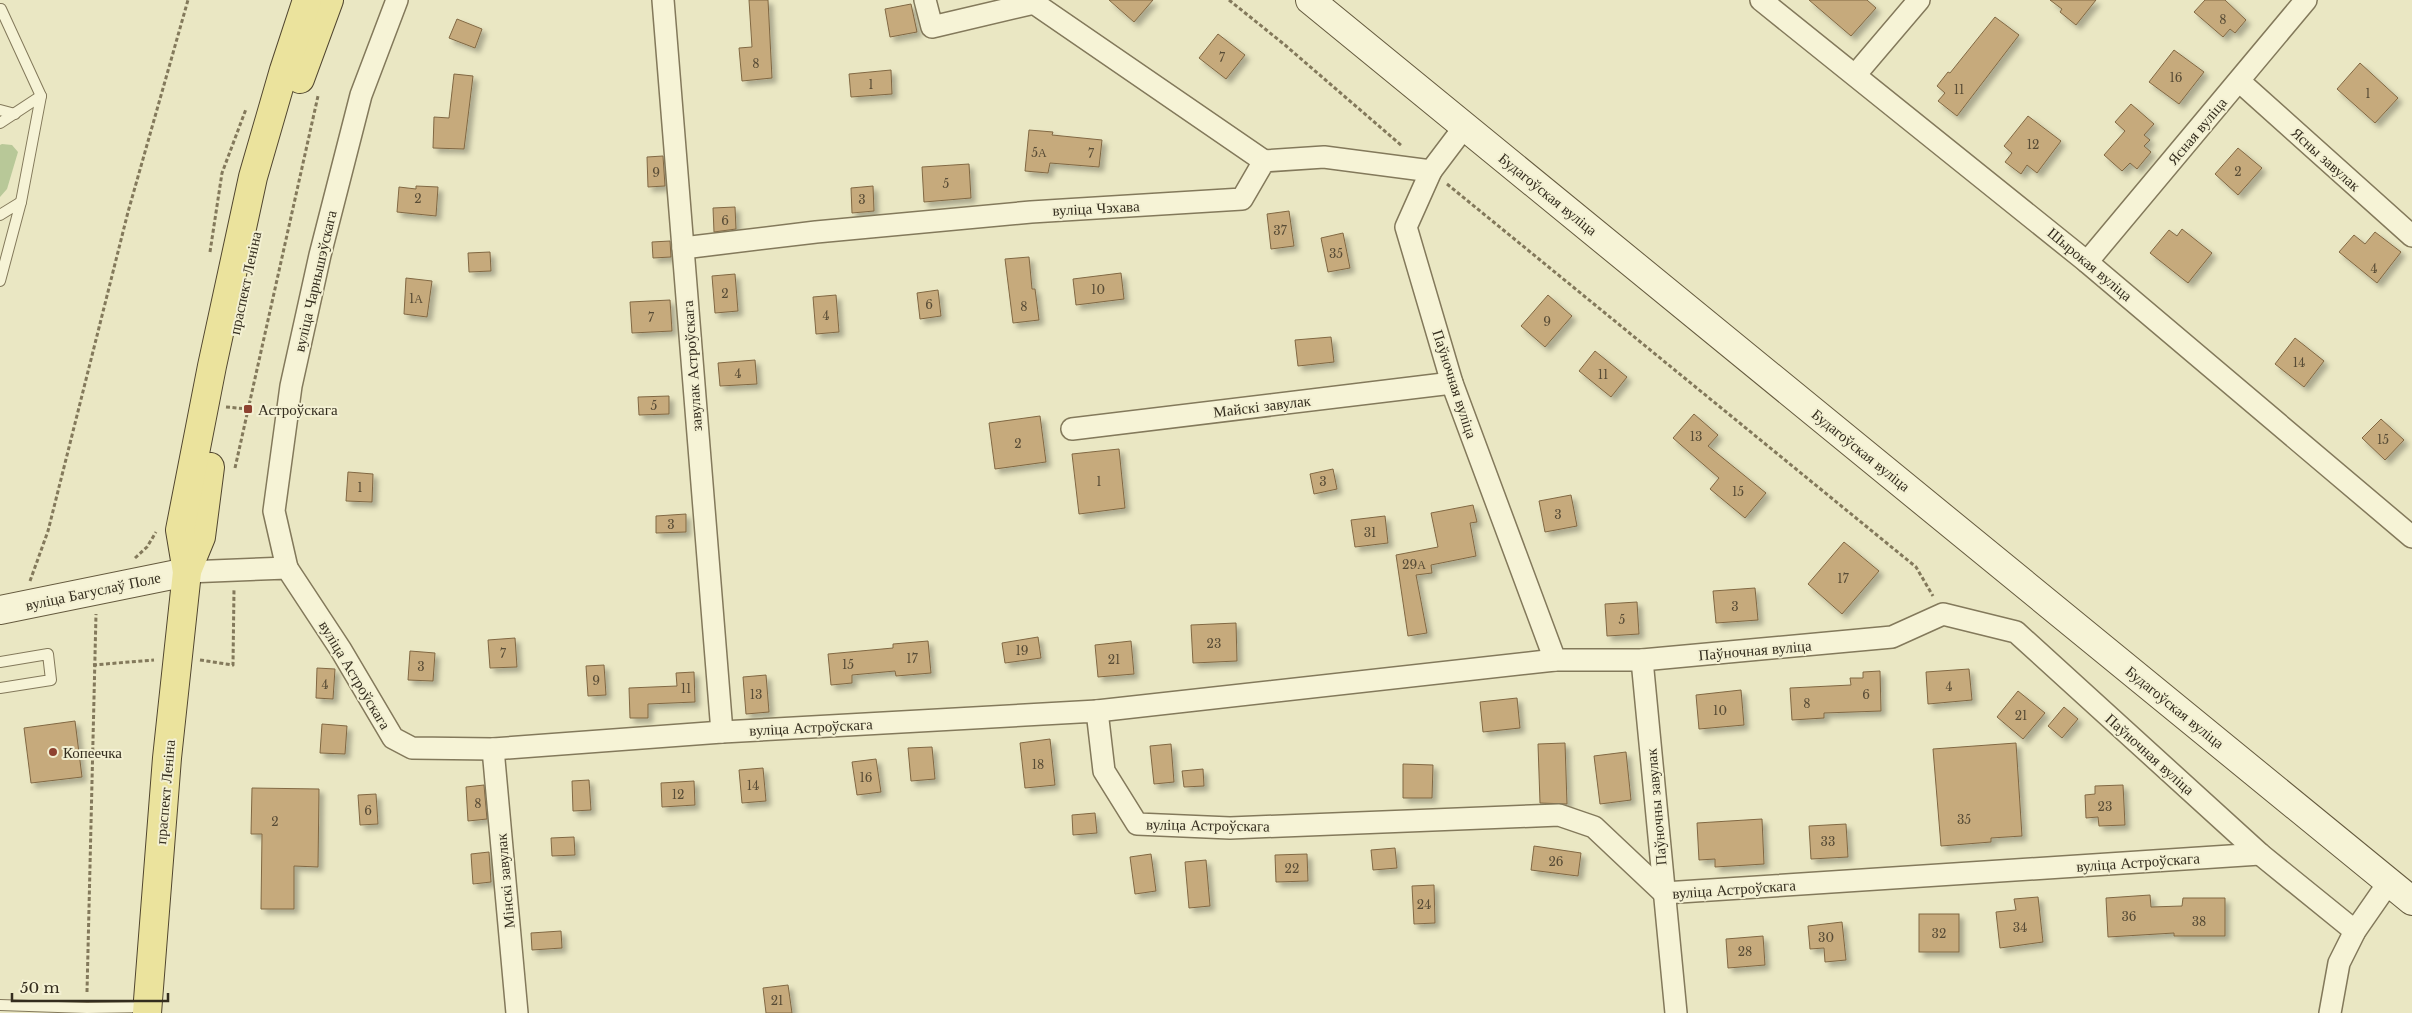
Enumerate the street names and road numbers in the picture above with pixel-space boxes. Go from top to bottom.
street label: Ясная вуліца [2163,93,2231,169]
street label: Ясны завулак [2288,123,2365,195]
street label: Будагоўская вуліца [1495,148,1601,240]
street label: вуліца Чэхава [1052,196,1140,220]
street label: вуліца Чарнышэўскага [289,208,341,354]
street label: Шырокая вуліца [2044,223,2137,305]
street label: праспект Леніна [225,229,265,336]
street label: завулак Астроўскага [678,300,706,432]
street label: Паўночная вуліца [1428,327,1482,441]
street label: Майскі завулак [1212,391,1312,421]
street label: Будагоўская вуліца [1808,404,1914,496]
street label: вуліца Багуслаў Поле [24,567,163,615]
street label: вуліца Астроўскага [315,617,395,733]
street label: Паўночная вуліца [1698,636,1813,664]
street label: Будагоўская вуліца [2122,661,2228,753]
street label: Паўночная вуліца [2102,709,2199,799]
street label: вуліца Астроўскага [749,714,874,740]
street label: праспект Леніна [151,738,179,845]
street label: Паўночны завулак [1641,747,1671,866]
street label: вуліца Астроўскага [1146,814,1270,836]
street label: Мінскі завулак [491,832,519,929]
street label: вуліца Астроўскага [2076,848,2201,876]
street label: вуліца Астроўскага [1672,875,1797,903]

